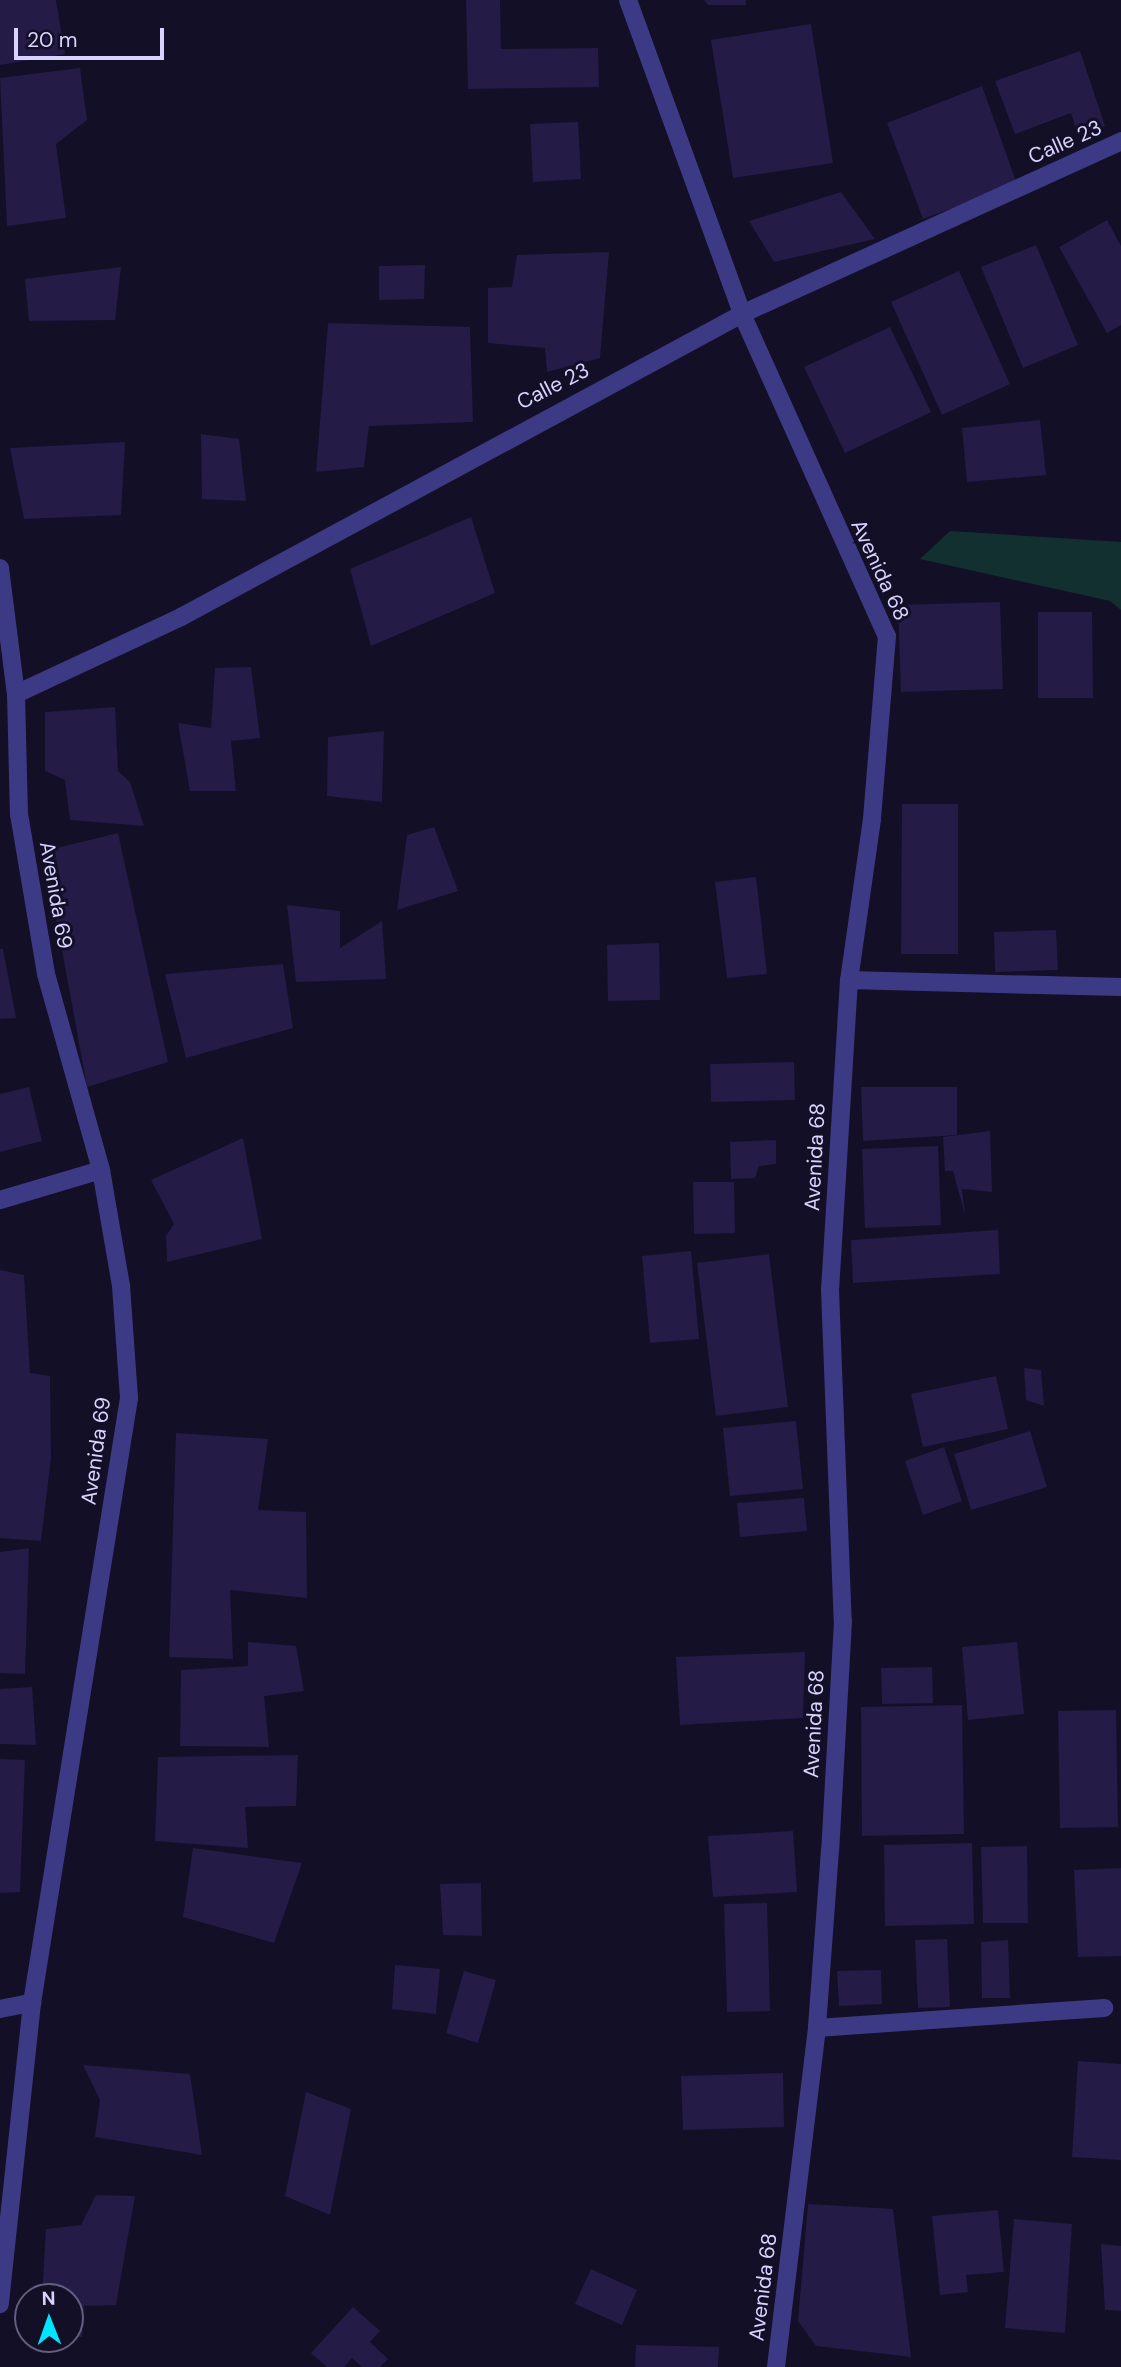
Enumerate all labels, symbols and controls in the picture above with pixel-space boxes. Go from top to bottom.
scale bar [18,14,168,58]
text: 20 m [27,26,78,54]
street label: Calle 23 [1024,115,1106,169]
street label: Calle 23 [513,357,593,415]
street label: Avenida 68 [846,515,914,625]
street label: Avenida 69 [34,839,78,951]
street label: Avenida 68 [800,1102,830,1212]
street label: Avenida 69 [76,1395,116,1507]
street label: Avenida 68 [799,1669,829,1779]
street label: Avenida 68 [744,2232,782,2342]
north arrow [14,2283,84,2353]
text: N [42,2286,56,2311]

